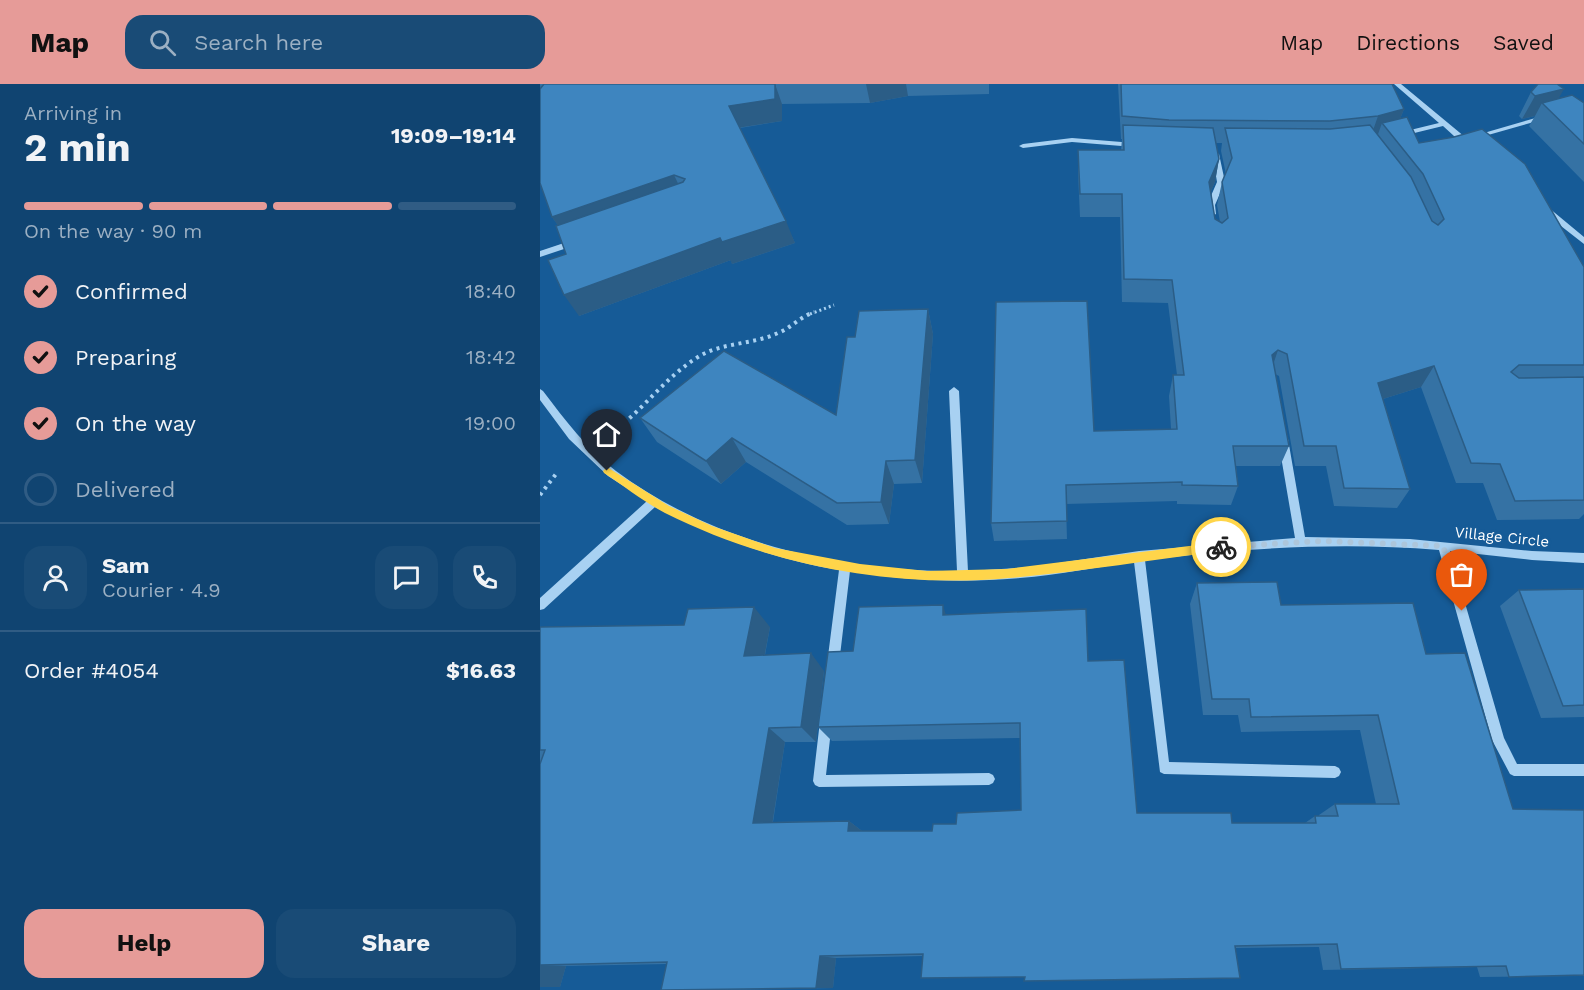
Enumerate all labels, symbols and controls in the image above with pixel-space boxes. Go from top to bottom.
search box [125,15,545,69]
text: Map [30,26,89,59]
icon: search [146,26,179,59]
text: Search here [194,30,323,55]
text: Map [1280,30,1323,55]
text: Directions [1356,30,1460,55]
text: Saved [1493,30,1554,55]
text: Arriving in [24,101,122,125]
text: 19:09–19:14 [391,123,516,148]
text: 2 min [24,125,131,170]
text: On the way · 90 m [24,219,202,243]
icon: check [24,275,57,308]
text: Confirmed [75,279,188,304]
text: 18:40 [465,279,516,303]
icon: check [24,341,57,374]
text: Preparing [75,345,176,370]
text: 18:42 [466,345,516,369]
icon: check [24,407,57,440]
pin [581,409,632,471]
text: On the way [75,411,196,436]
text: 19:00 [465,411,516,435]
icon: home [590,418,623,451]
text: Delivered [75,477,175,502]
courier [1191,517,1251,577]
street label: Village Circle [1454,523,1550,551]
icon: bike [1205,531,1238,564]
button: person [24,546,87,609]
button: chat [375,546,438,609]
button: phone [453,546,516,609]
pin [1436,549,1487,611]
text: Sam [102,553,150,578]
icon: bag [1445,558,1478,591]
text: Courier · 4.9 [102,578,221,602]
text: Order #4054 [24,658,159,683]
text: $16.63 [446,658,516,683]
button: Help [24,909,264,978]
button: Share [276,909,516,978]

